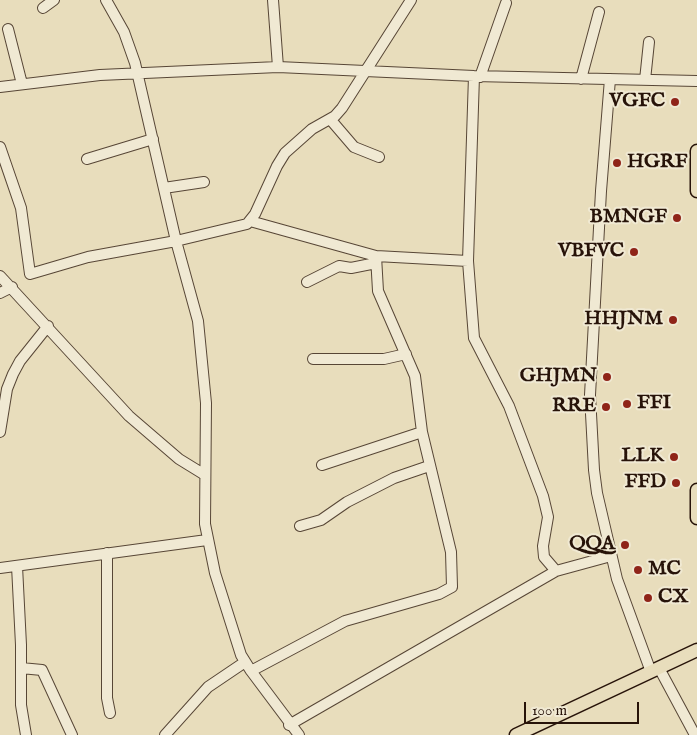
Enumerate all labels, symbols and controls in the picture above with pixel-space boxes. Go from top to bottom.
place label: VGFC [609,90,665,114]
marker: VGFC [669,96,681,108]
place label: HGRF [627,151,688,175]
marker: HGRF [611,157,623,169]
place label: BMNGF [589,206,667,230]
marker: BMNGF [671,212,683,224]
place label: VBFVC [558,240,624,264]
marker: VBFVC [628,246,640,258]
place label: HHJNM [584,308,663,332]
marker: HHJNM [667,314,679,326]
place label: GHJMN [520,365,597,389]
marker: GHJMN [601,371,613,383]
place label: FFI [637,392,671,416]
place label: RRE [552,395,596,419]
marker: FFI [621,398,633,410]
marker: RRE [600,401,612,413]
place label: LLK [621,445,664,469]
marker: LLK [668,451,680,463]
place label: FFD [625,471,666,495]
marker: FFD [670,477,682,489]
place label: QQA [569,533,615,557]
marker: QQA [619,539,631,551]
place label: MC [648,558,681,582]
marker: MC [632,564,644,576]
place label: CX [658,586,688,610]
marker: CX [642,592,654,604]
scale bar [527,692,642,724]
text: 100 m [532,701,567,720]

